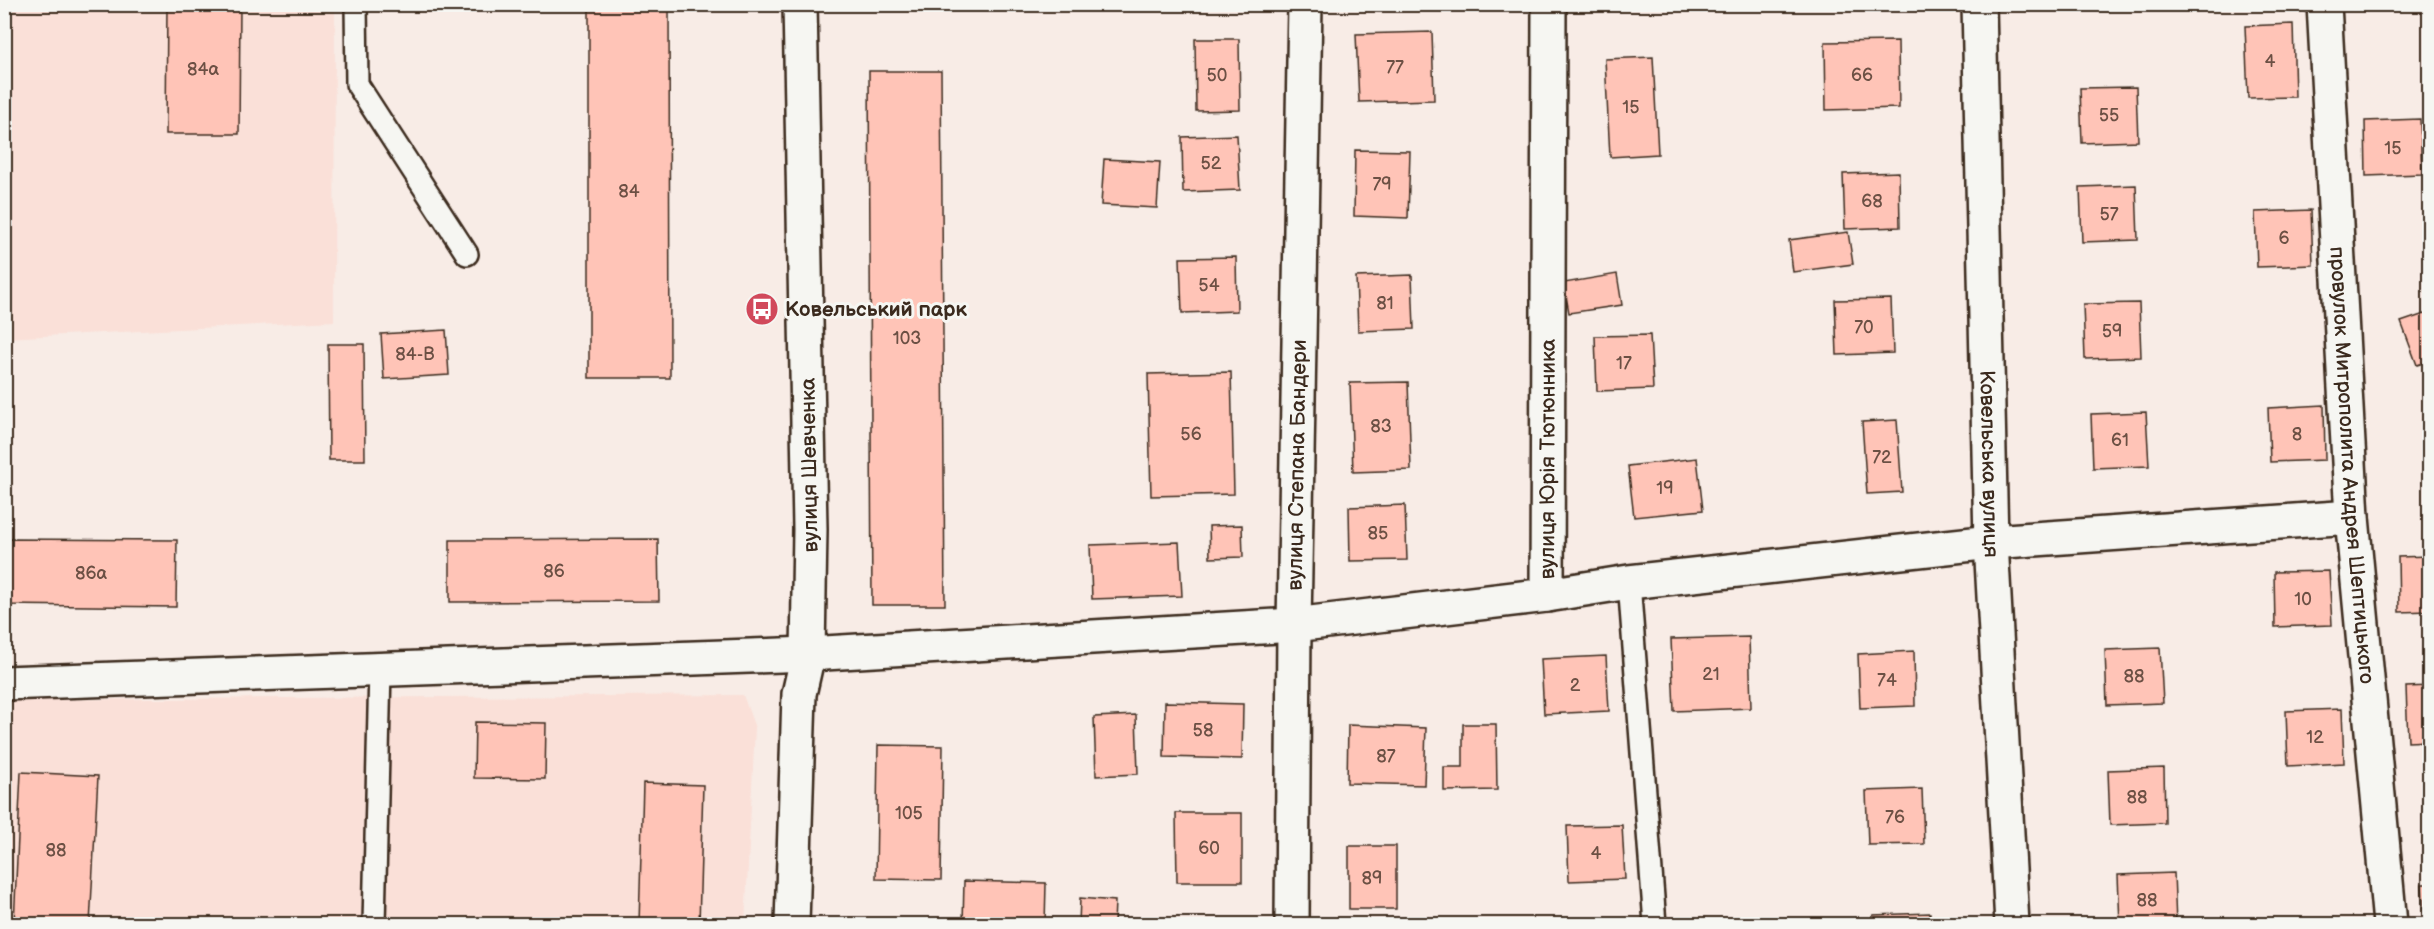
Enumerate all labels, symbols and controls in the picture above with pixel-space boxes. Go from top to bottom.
house number: 4 [2265,51,2276,72]
house number: 77 [1386,57,1404,78]
house number: 84а [187,59,219,80]
house number: 50 [1207,65,1227,86]
house number: 66 [1851,65,1873,86]
house number: 15 [1622,97,1640,118]
house number: 55 [2099,105,2119,126]
house number: 15 [2384,138,2402,159]
house number: 52 [1201,153,1222,174]
house number: 79 [1372,174,1392,195]
house number: 84 [618,181,640,202]
house number: 68 [1861,191,1883,212]
house number: 57 [2099,204,2119,225]
house number: 6 [2279,228,2290,249]
street label: провулок Митрополита Андрея Шептицького [2324,246,2380,685]
house number: 54 [1198,275,1220,296]
bus stop icon: Ковельський парк [744,291,780,327]
house number: 81 [1376,293,1394,314]
place label: Ковельський парк [785,297,967,322]
house number: 70 [1854,317,1874,338]
house number: 59 [2102,321,2122,342]
house number: 103 [893,328,921,349]
street label: вулиця Юрія Тютюнника [1535,338,1561,579]
street label: вулиця Степана Бандери [1283,339,1312,591]
house number: 84-В [395,344,435,365]
house number: 17 [1616,353,1632,374]
street label: Ковельська вулиця [1974,370,2004,558]
street label: вулиця Шевченка [795,377,824,553]
house number: 83 [1370,416,1392,437]
house number: 56 [1180,424,1202,445]
house number: 8 [2292,424,2302,445]
house number: 61 [2111,430,2129,451]
house number: 72 [1872,447,1892,468]
house number: 19 [1656,478,1674,499]
house number: 85 [1368,523,1388,544]
house number: 86 [543,561,565,582]
house number: 86а [75,563,107,584]
house number: 10 [2294,589,2312,610]
house number: 21 [1702,664,1720,685]
house number: 88 [2124,666,2145,687]
house number: 74 [1877,670,1897,691]
house number: 2 [1570,675,1581,696]
house number: 58 [1193,720,1213,741]
house number: 12 [2306,727,2324,748]
house number: 87 [1376,746,1396,767]
house number: 88 [2127,787,2148,808]
house number: 105 [895,803,923,824]
house number: 76 [1885,807,1905,828]
house number: 60 [1198,838,1220,859]
house number: 88 [46,840,67,861]
house number: 4 [1591,843,1602,864]
house number: 89 [1362,868,1382,889]
house number: 88 [2137,890,2158,911]

